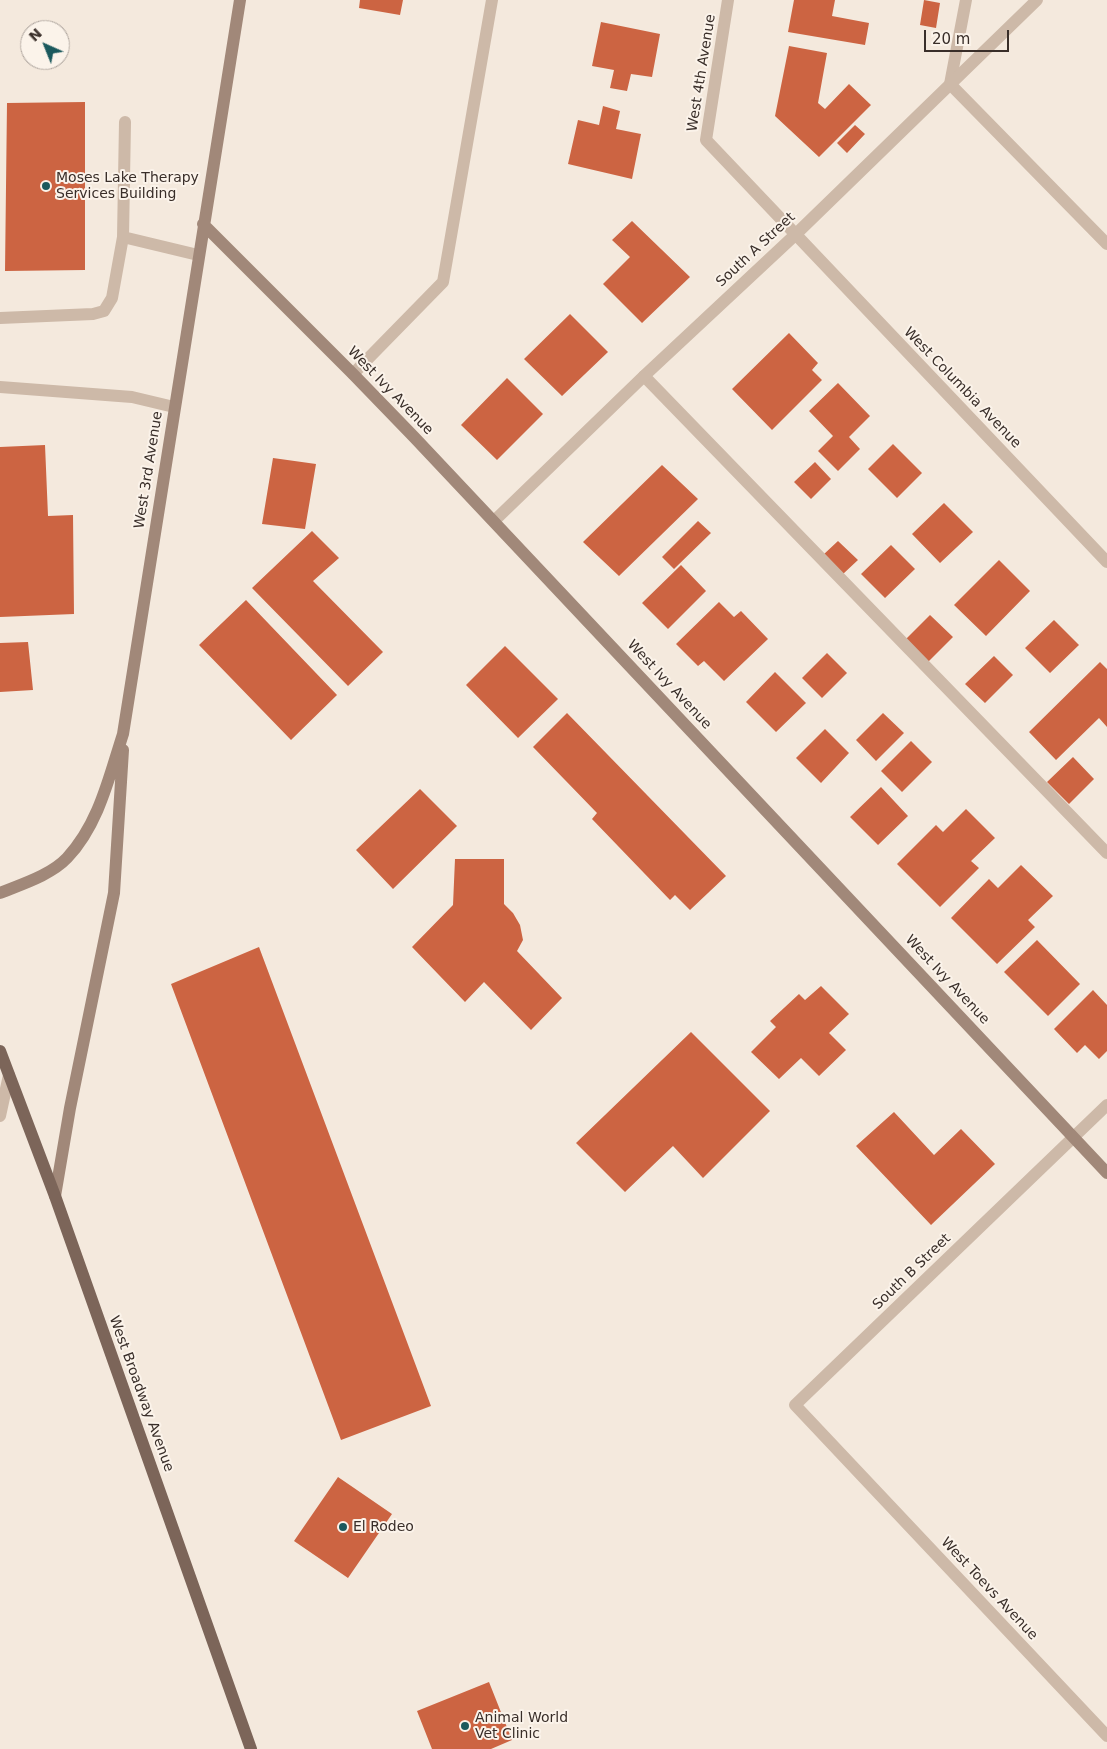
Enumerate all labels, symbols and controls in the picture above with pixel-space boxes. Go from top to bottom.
street label: West 4th Avenue [684,13,720,133]
north arrow [20,20,70,70]
scale bar [927,20,1012,52]
text: N [26,25,45,45]
text: 20 m [932,30,970,48]
place label: Moses Lake Therapy Services Building [56,170,199,202]
marker: Moses Lake Therapy Services Building [40,180,52,192]
street label: South A Street [713,209,799,291]
street label: West Columbia Avenue [900,324,1024,452]
street label: West Ivy Avenue [344,343,436,439]
street label: West 3rd Avenue [131,410,167,530]
street label: West Ivy Avenue [623,637,715,733]
street label: West Ivy Avenue [901,932,993,1028]
street label: South B Street [870,1231,954,1313]
street label: West Broadway Avenue [105,1314,177,1474]
place label: El Rodeo [353,1519,414,1535]
marker: El Rodeo [337,1521,349,1533]
street label: West Toevs Avenue [937,1534,1041,1644]
place label: Animal World Vet Clinic [475,1710,568,1742]
marker: Animal World Vet Clinic [459,1720,471,1732]

